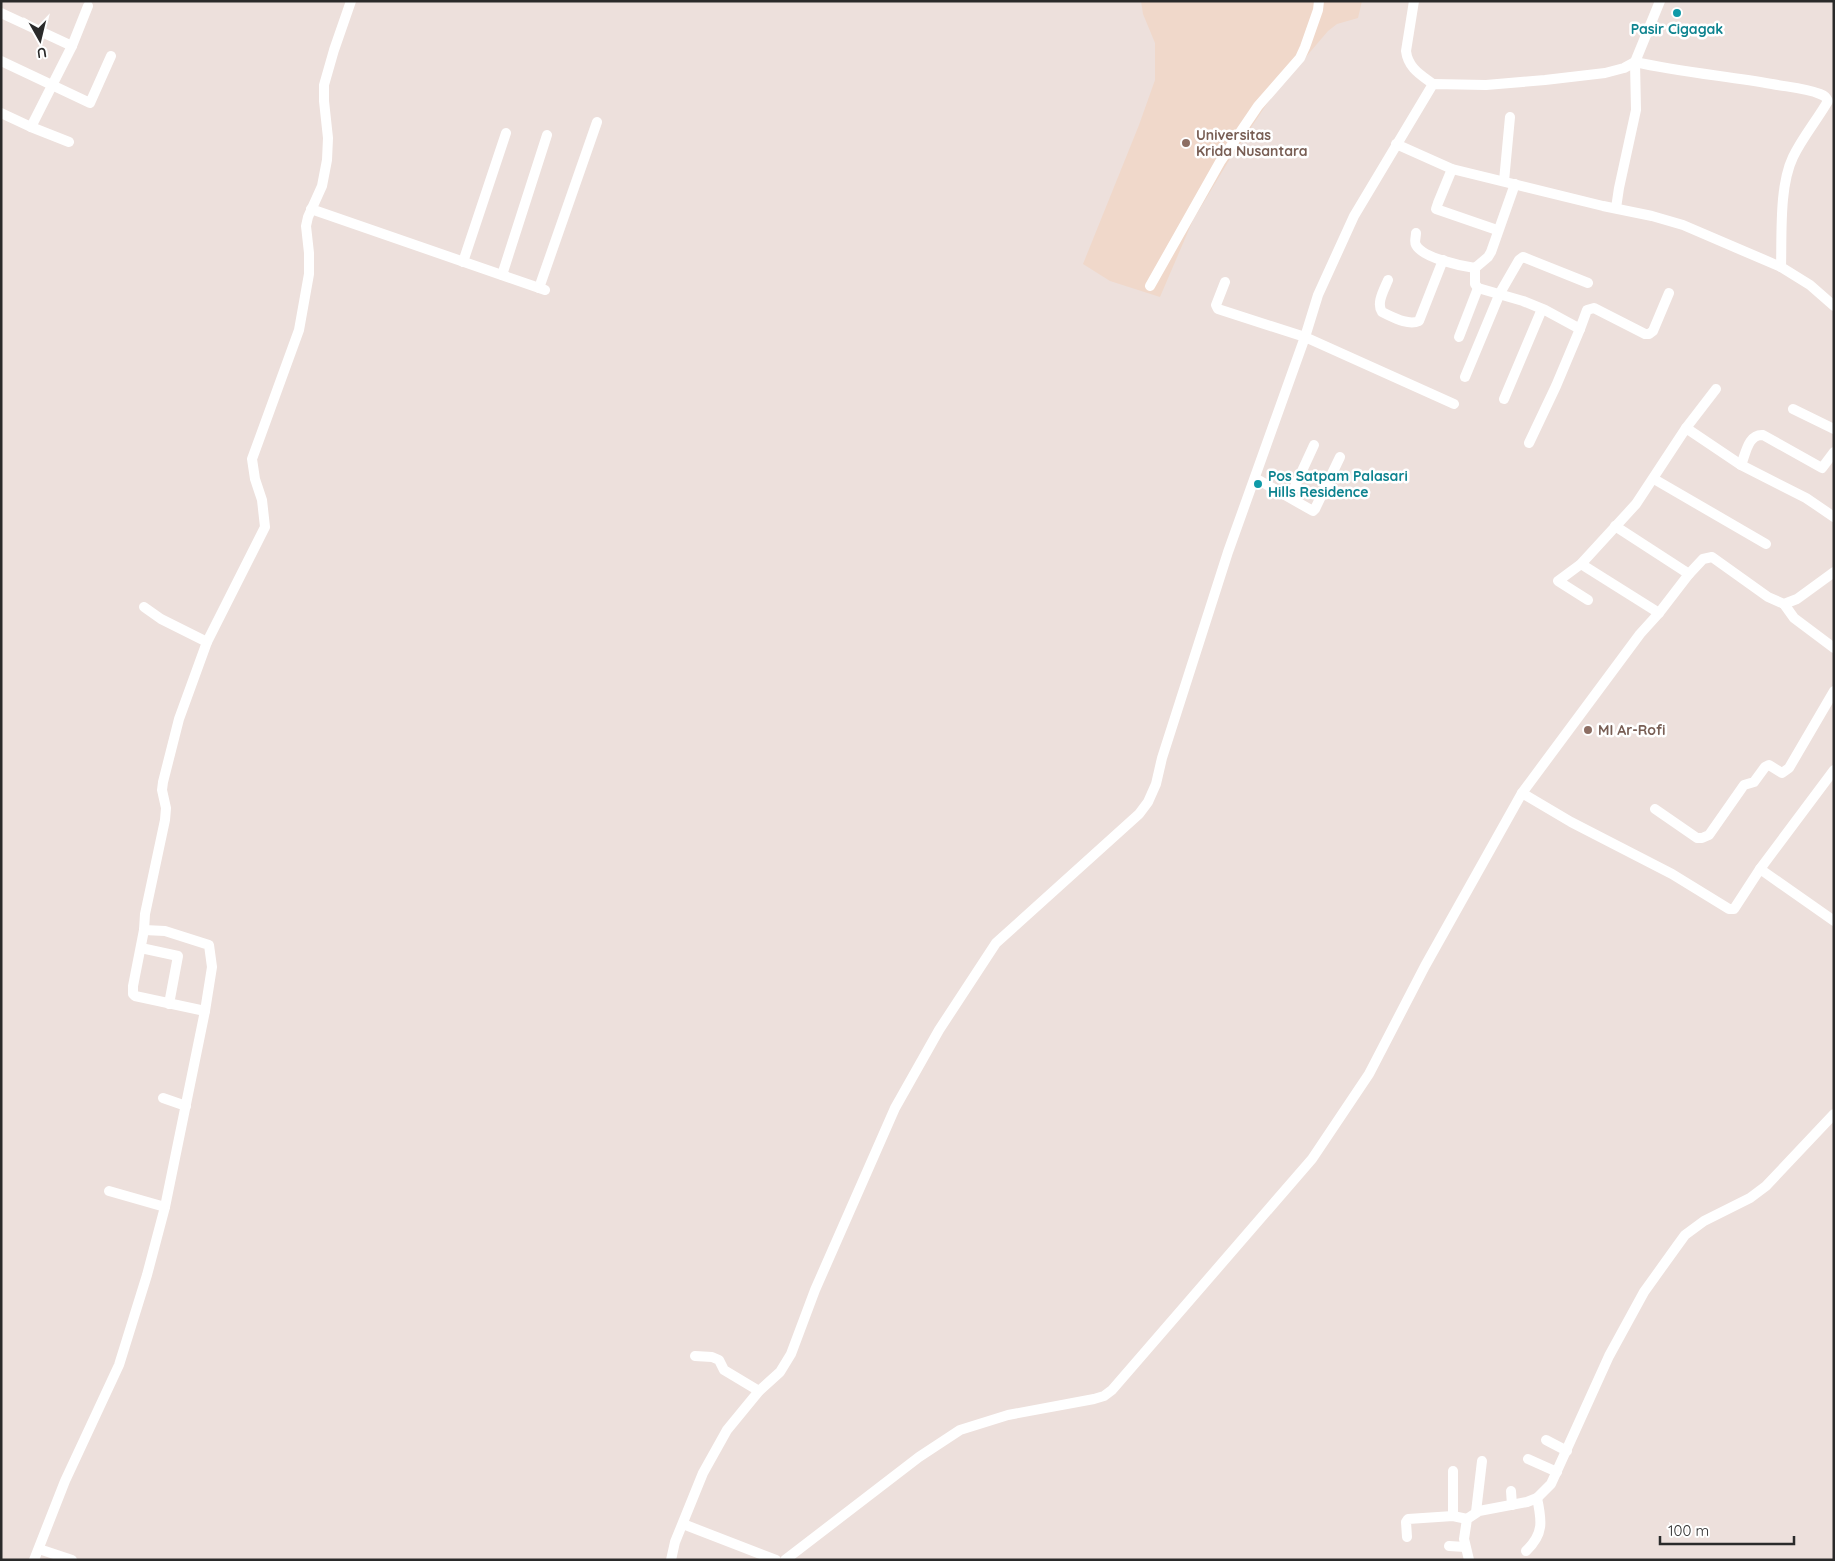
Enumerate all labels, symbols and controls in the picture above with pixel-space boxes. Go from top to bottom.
marker: Pasir Cigagak [1671,7,1683,19]
north arrow [15,15,65,65]
place label: Pasir Cigagak [1631,20,1723,38]
text: U [36,43,48,62]
place label: Universitas Krida Nusantara [1196,126,1308,160]
marker: Universitas Krida Nusantara [1180,137,1192,149]
place label: Pos Satpam Palasari Hills Residence [1268,467,1408,501]
marker: Pos Satpam Palasari Hills Residence [1252,478,1264,490]
place label: MI Ar-Rofi [1598,721,1666,739]
marker: MI Ar-Rofi [1582,724,1594,736]
scale bar [1660,1514,1794,1546]
text: 100 m [1668,1521,1709,1540]

